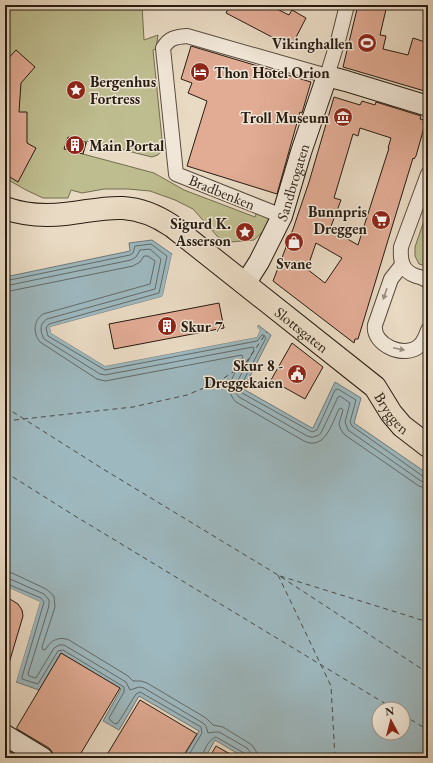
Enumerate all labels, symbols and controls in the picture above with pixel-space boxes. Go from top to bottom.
sports icon: Vikinghallen [356,32,378,54]
place label: Vikinghallen [272,34,354,53]
hotel icon: Thon Hotel Orion [189,61,211,83]
place label: Thon Hotel Orion [214,63,330,82]
place label: Bergenhus Fortress [90,72,156,108]
place icon: Bergenhus Fortress [65,79,87,101]
museum icon: Troll Museum [332,106,354,128]
place label: Troll Museum [240,108,329,127]
building icon: Main Portal [64,134,86,156]
place label: Main Portal [89,136,165,155]
street label: Sandbrogaten [272,141,313,224]
street label: Bradbenken [186,170,258,214]
place label: Bunnpris Dreggen [308,202,367,238]
supermarket icon: Bunnpris Dreggen [370,209,392,231]
place label: Sigurd K. Asserson [170,214,231,250]
place icon: Sigurd K. Asserson [234,221,256,243]
shop icon: Svane [283,231,305,253]
place label: Svane [276,254,312,273]
one-way arrow [382,288,388,300]
street label: Slottsgaten [271,302,333,356]
building icon: Skur 7 [156,315,178,337]
place label: Skur 7 [181,317,223,336]
one-way arrow [393,347,405,353]
place label: Skur 8 - Dreggekaien [204,356,283,392]
public building icon: Skur 8 - Dreggekaien [286,363,308,385]
street label: Bryggen [371,388,413,438]
north arrow [371,701,411,741]
text: N [385,704,395,719]

